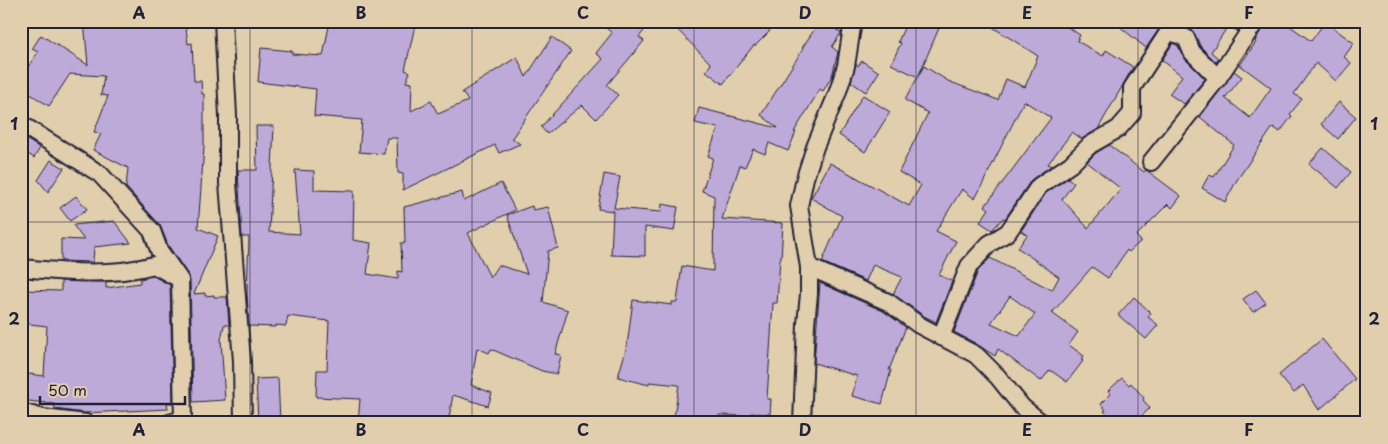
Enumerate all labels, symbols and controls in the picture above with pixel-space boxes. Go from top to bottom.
text: A [133,0,146,24]
text: B [356,0,367,24]
text: C [577,0,589,24]
text: D [799,0,811,24]
text: E [1022,0,1032,24]
text: F [1244,0,1254,24]
text: 1 [10,111,18,135]
text: 1 [1370,111,1378,135]
text: 2 [8,306,20,330]
text: 2 [1368,306,1380,330]
scale bar [40,374,185,406]
text: 50 m [48,378,87,401]
text: A [133,417,146,441]
text: B [356,417,367,441]
text: C [577,417,589,441]
text: D [799,417,811,441]
text: E [1022,417,1032,441]
text: F [1244,417,1254,441]

